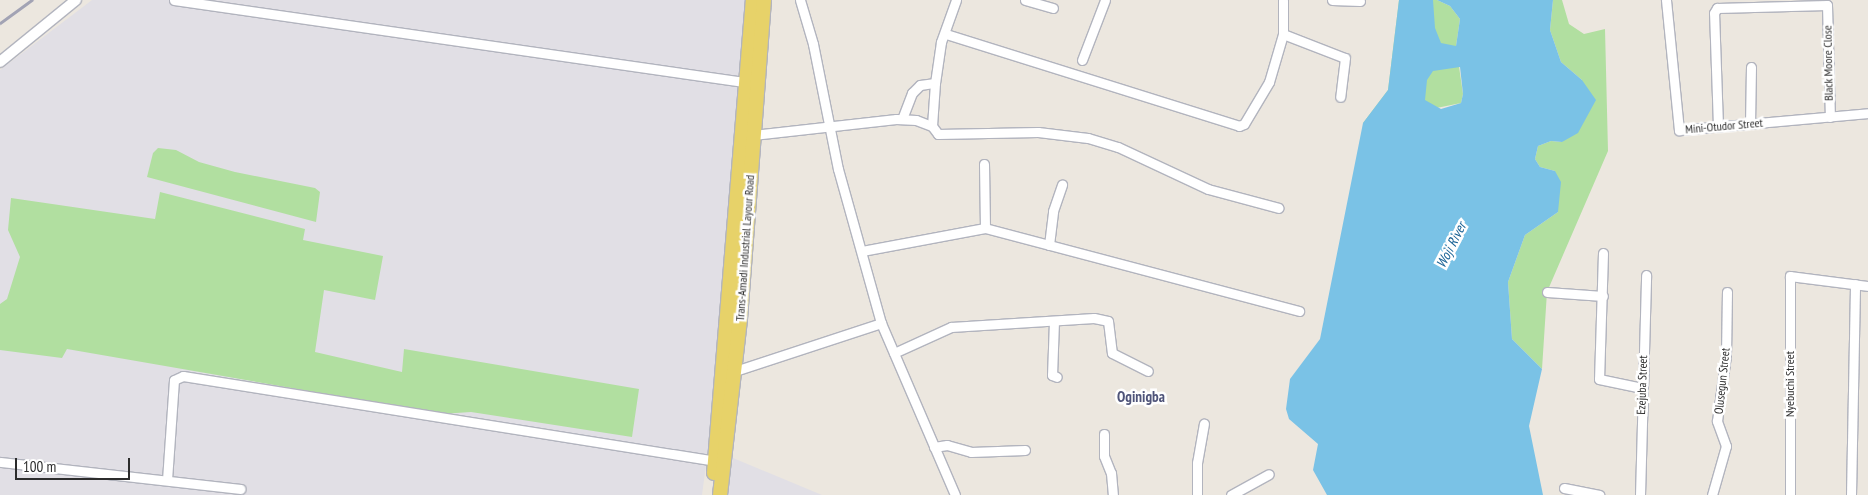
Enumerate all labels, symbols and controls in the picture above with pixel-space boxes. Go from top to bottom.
street label: Black Moore Close [1820,25,1836,101]
street label: Mini-Otudor Street [1685,115,1763,137]
street label: Trans-Amadi Industrial Layour Road [733,174,757,322]
water label: Woji River [1432,219,1470,271]
street label: Olusegun Street [1711,347,1733,415]
street label: Nyebuchi Street [1783,351,1797,417]
street label: Ezejuba Street [1634,355,1650,415]
district label: Oginigba [1117,388,1165,406]
scale bar [18,448,132,480]
text: 100 m [23,457,56,476]

